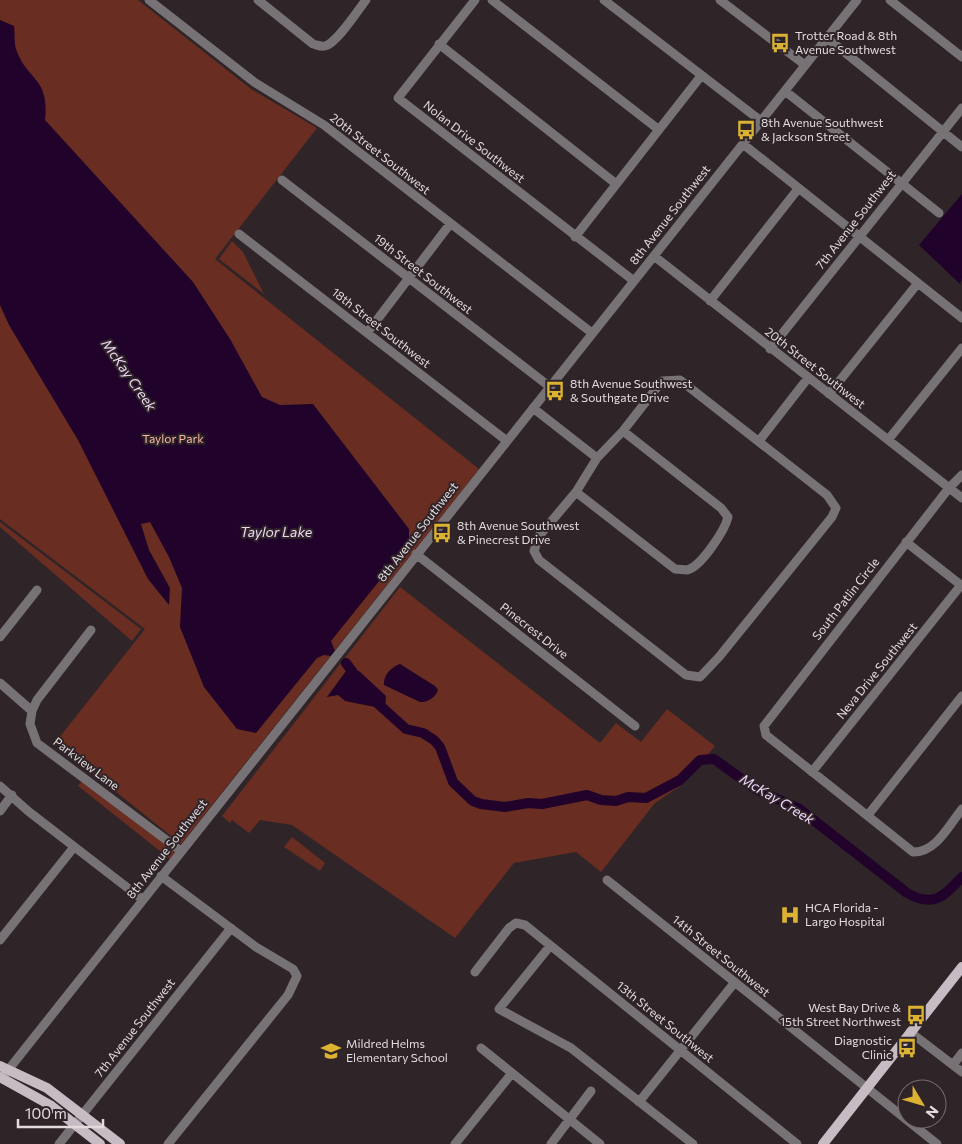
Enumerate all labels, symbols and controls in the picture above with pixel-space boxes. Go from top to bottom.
place label: Trotter Road & 8th Avenue Southwest [795,28,897,56]
bus stop icon: Trotter Road & 8th Avenue Southwest [769,32,791,54]
street label: Nolan Drive Southwest [421,97,528,185]
street label: 20th Street Southwest [328,110,434,197]
place label: 8th Avenue Southwest & Jackson Street [761,115,883,144]
bus stop icon: 8th Avenue Southwest & Jackson Street [735,119,757,141]
street label: 8th Avenue Southwest [626,162,712,267]
street label: 7th Avenue Southwest [812,167,898,272]
street label: 19th Street Southwest [371,230,476,316]
street label: 18th Street Southwest [329,284,434,370]
street label: 20th Street Southwest [763,324,869,411]
water label: McKay Creek [98,335,161,414]
place label: 8th Avenue Southwest & Southgate Drive [570,376,692,404]
bus stop icon: 8th Avenue Southwest & Southgate Drive [544,380,566,402]
park label: Taylor Park [142,431,204,445]
street label: 8th Avenue Southwest [374,479,460,584]
place label: 8th Avenue Southwest & Pinecrest Drive [457,518,579,546]
bus stop icon: 8th Avenue Southwest & Pinecrest Drive [431,522,453,544]
water label: Taylor Lake [240,523,313,540]
street label: South Patlin Circle [809,555,882,642]
street label: Pinecrest Drive [498,599,571,661]
street label: Neva Drive Southwest [833,619,919,721]
street label: Parkview Lane [51,734,122,792]
water label: McKay Creek [737,770,818,828]
street label: 8th Avenue Southwest [123,796,209,901]
place label: HCA Florida - Largo Hospital [805,900,885,928]
hospital icon: HCA Florida - Largo Hospital [779,904,801,926]
street label: 14th Street Southwest [670,912,773,999]
street label: 7th Avenue Southwest [91,975,177,1080]
street label: 13th Street Southwest [614,978,717,1065]
place label: West Bay Drive & 15th Street Northwest [780,1000,901,1028]
bus stop icon: West Bay Drive & 15th Street Northwest [905,1004,927,1026]
place label: Diagnostic Clinic [834,1033,892,1061]
place label: Mildred Helms Elementary School [346,1036,448,1064]
bus stop icon: Diagnostic Clinic [896,1037,918,1059]
school or university icon: Mildred Helms Elementary School [320,1040,342,1062]
north arrow [897,1079,947,1129]
scale bar [18,1096,102,1128]
text: N [923,1103,943,1122]
text: 100 m [25,1104,67,1122]

